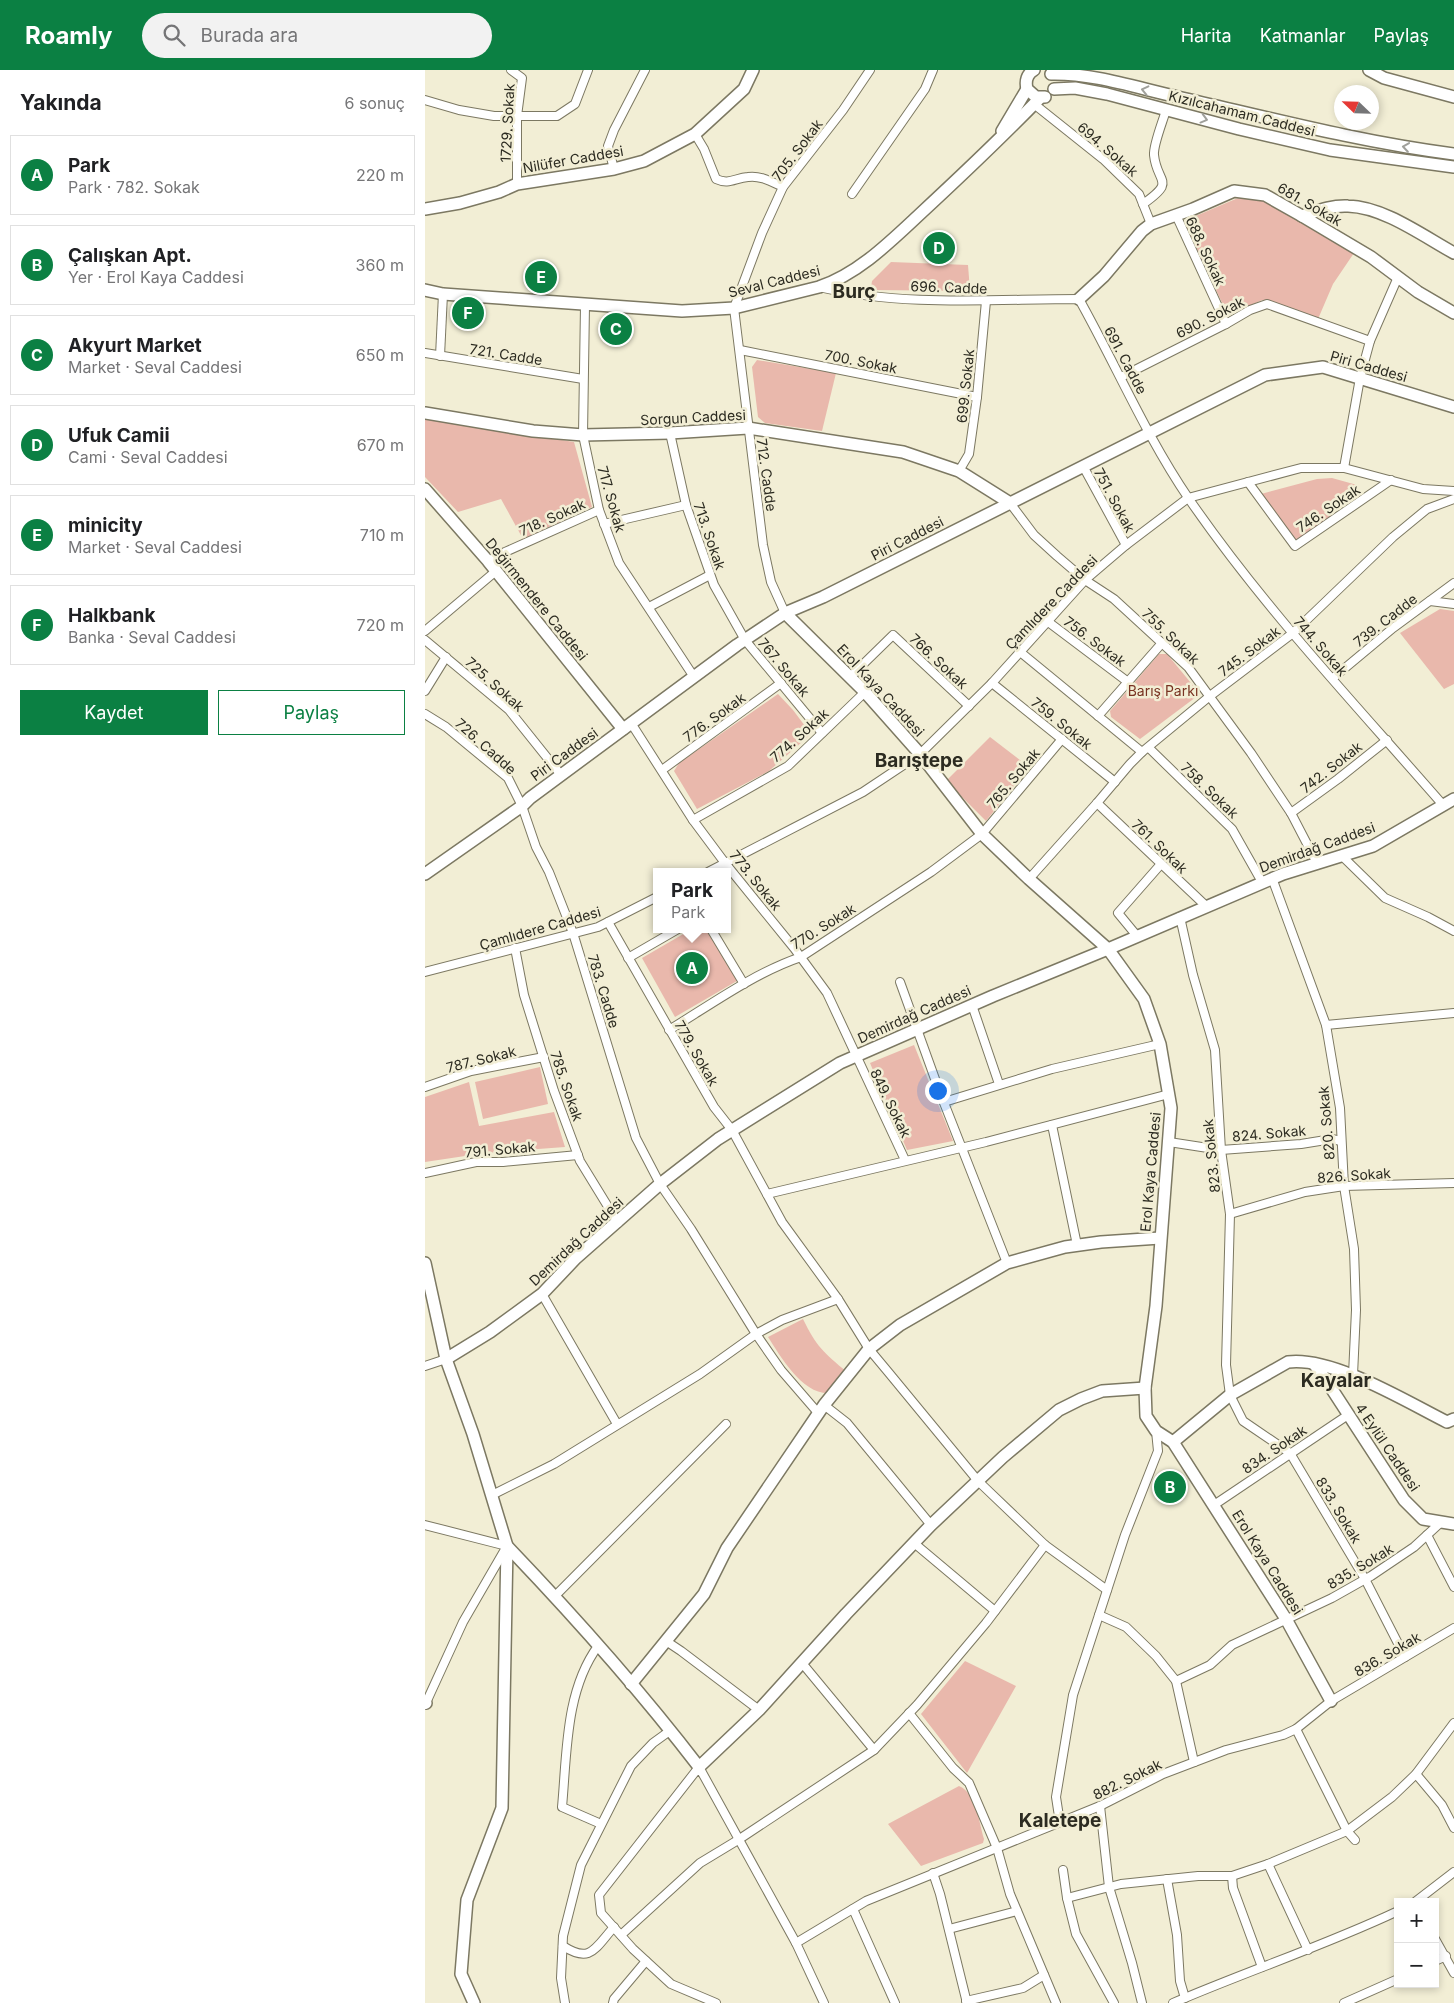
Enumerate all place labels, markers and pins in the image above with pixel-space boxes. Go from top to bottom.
pin: D [923,229,955,267]
pin: E [525,258,557,296]
pin: F [452,294,484,332]
pin: C [600,310,632,348]
pin: A [676,949,708,987]
pin: B [1154,1468,1186,1506]

